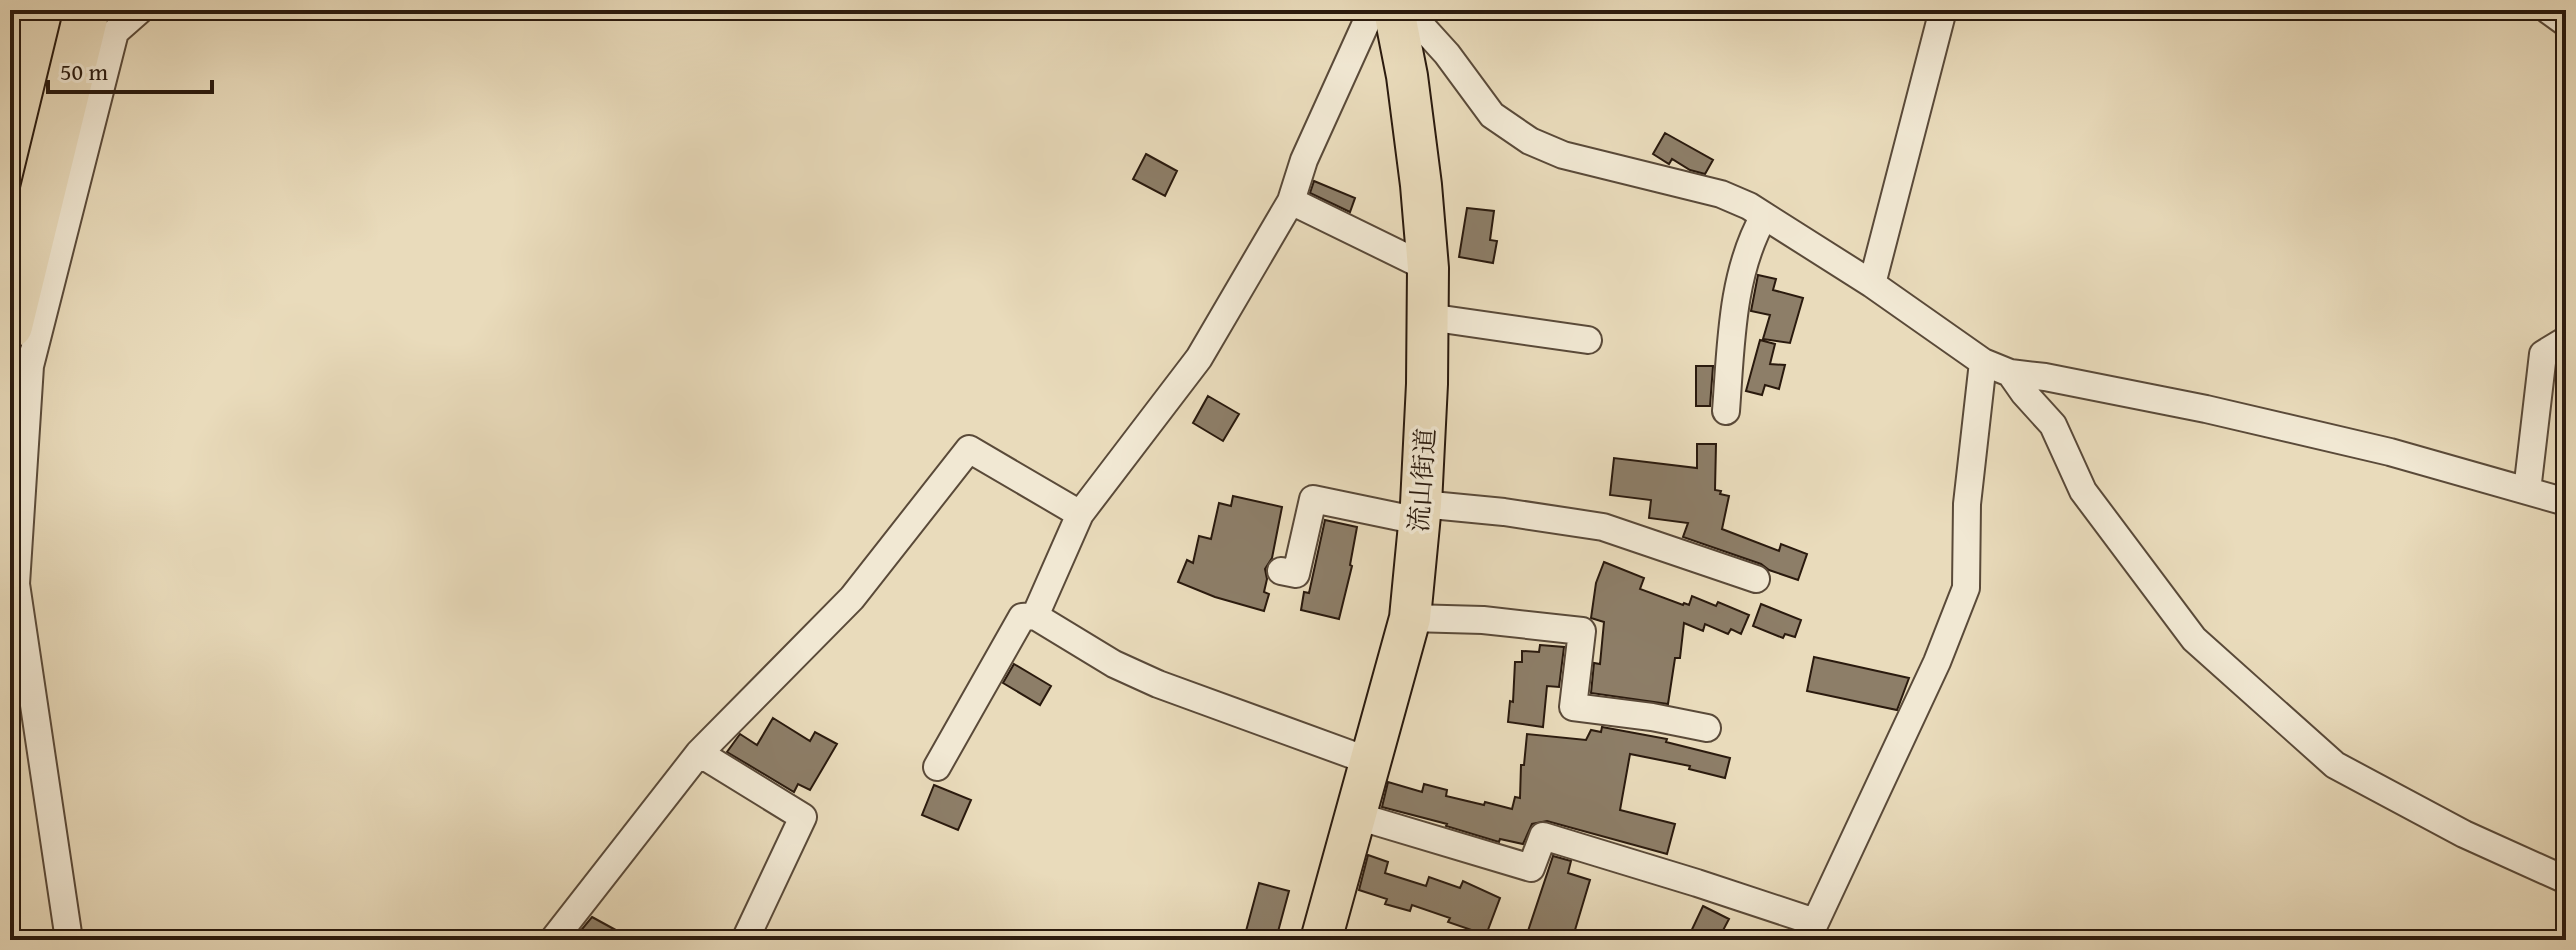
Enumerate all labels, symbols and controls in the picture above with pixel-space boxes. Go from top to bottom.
scale bar [48,44,212,94]
text: 50 m [60,54,108,89]
street label: 流山街道 [1398,427,1445,533]

